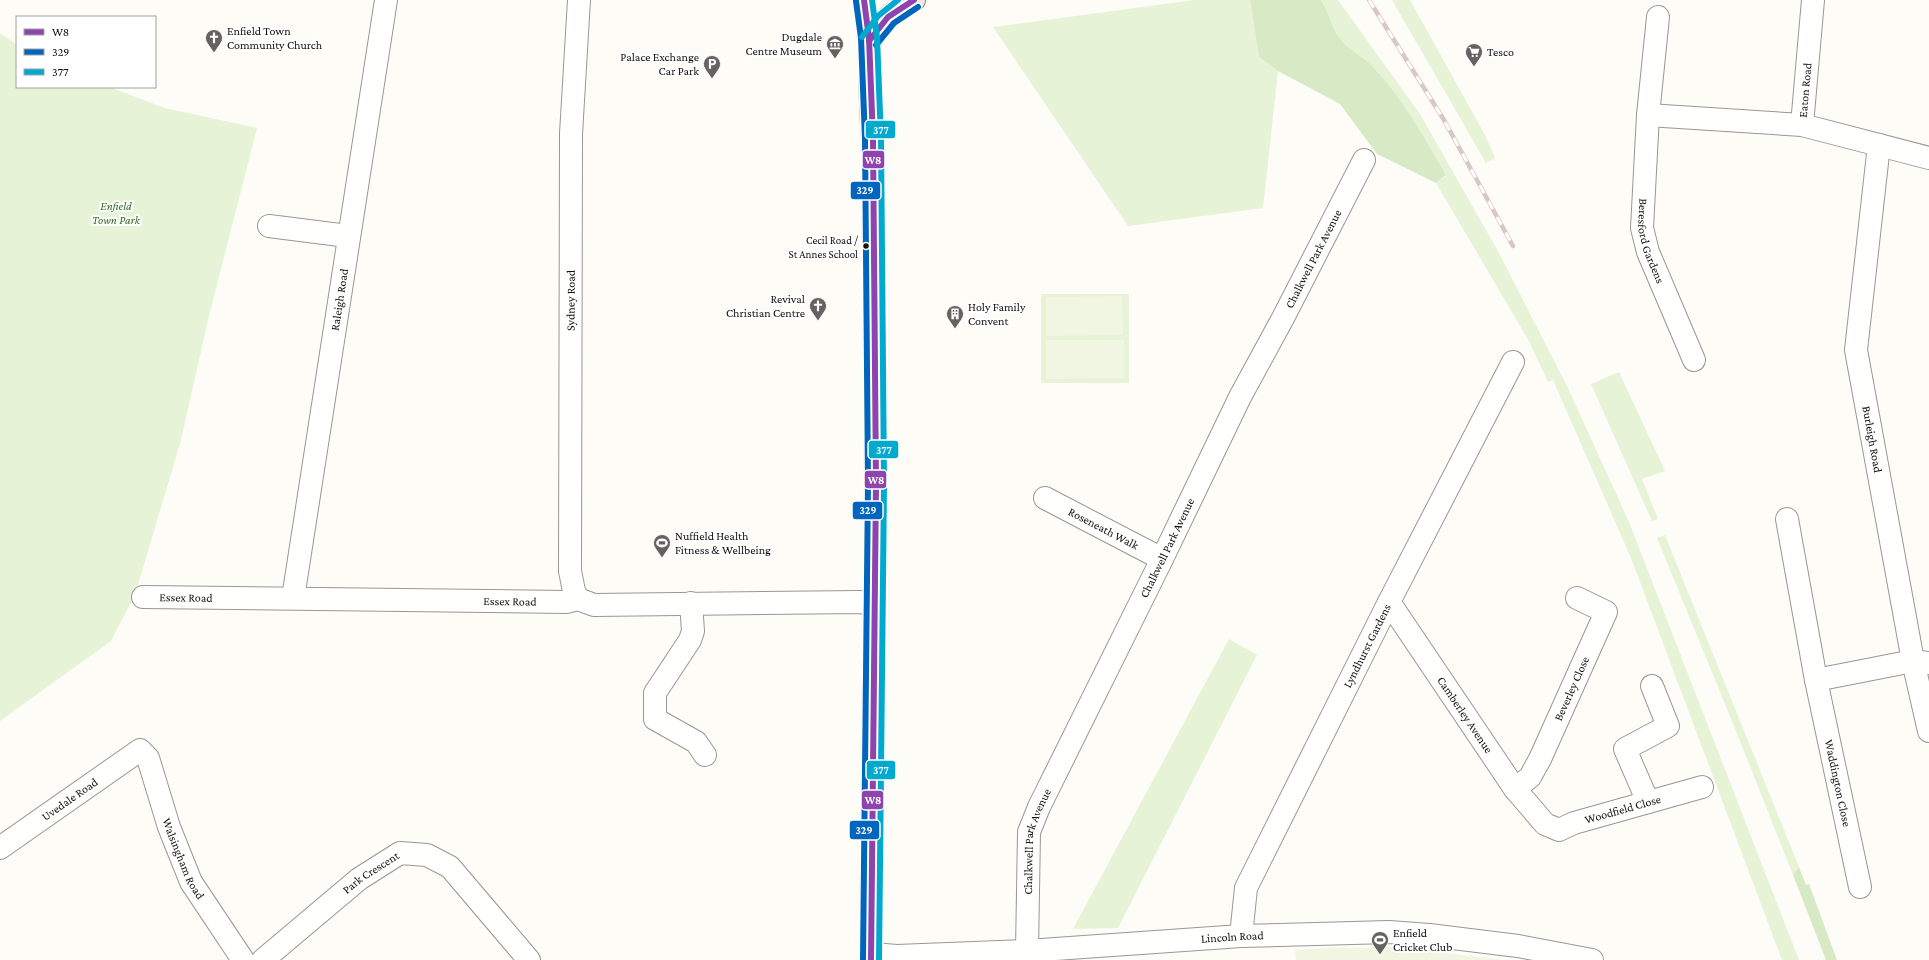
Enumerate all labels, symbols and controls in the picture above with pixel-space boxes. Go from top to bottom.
legend [16,16,156,88]
place label: Enfield Town Community Church [227,24,323,52]
text: W8 [52,25,69,39]
church icon: Enfield Town Community Church [204,28,224,53]
place label: Dugdale Centre Museum [745,30,822,58]
museum icon: Dugdale Centre Museum [825,34,845,59]
supermarket icon: Tesco [1464,42,1484,67]
text: 329 [52,45,69,59]
place label: Tesco [1487,45,1514,59]
place label: Palace Exchange Car Park [620,50,699,78]
parking icon: Palace Exchange Car Park [702,54,722,79]
street label: Eaton Road [1796,61,1815,118]
text: 377 [52,65,69,79]
line badge: 377 [865,120,896,139]
text: 377 [873,124,889,136]
line badge: W8 [862,150,885,169]
text: W8 [864,154,881,166]
line badge: 329 [850,181,881,200]
text: 329 [857,184,873,196]
street label: Beresford Gardens [1635,198,1668,286]
park label: Enfield Town Park [92,199,141,227]
street label: Chalkwell Park Avenue [1282,207,1345,311]
place label: Cecil Road / St Annes School [788,234,859,260]
marker: Cecil Road / St Annes School [861,241,871,251]
street label: Raleigh Road [328,267,351,332]
street label: Sydney Road [564,269,578,331]
place label: Revival Christian Centre [726,292,805,320]
church icon: Revival Christian Centre [808,296,828,321]
place label: Holy Family Convent [968,300,1026,328]
building icon: Holy Family Convent [945,304,965,329]
street label: Burleigh Road [1859,405,1885,474]
line badge: 377 [868,440,899,459]
text: 377 [876,444,892,456]
line badge: W8 [864,470,887,489]
text: W8 [867,474,884,486]
street label: Chalkwell Park Avenue [1137,496,1197,600]
line badge: 329 [852,501,883,520]
text: 329 [860,504,876,516]
street label: Roseneath Walk [1066,504,1141,553]
place label: Nuffield Health Fitness & Wellbeing [675,529,771,557]
sports icon: Nuffield Health Fitness & Wellbeing [652,533,672,558]
street label: Essex Road [159,590,213,605]
street label: Essex Road [483,594,537,609]
street label: Lyndhurst Gardens [1340,601,1394,690]
street label: Beverley Close [1551,654,1592,723]
street label: Camberley Avenue [1434,674,1496,756]
street label: Waddington Close [1822,738,1854,828]
line badge: 377 [866,760,896,780]
text: 377 [873,764,889,776]
street label: Uvedale Road [39,774,101,824]
street label: Chalkwell Park Avenue [1021,786,1054,895]
line badge: W8 [861,790,884,810]
street label: Woodfield Close [1583,792,1662,827]
text: W8 [864,794,881,806]
street label: Walsingham Road [160,816,208,902]
line badge: 329 [849,820,880,840]
text: 329 [856,824,872,836]
street label: Park Crescent [340,848,403,897]
place label: Enfield Cricket Club [1393,926,1452,954]
street label: Lincoln Road [1201,928,1264,946]
sports icon: Enfield Cricket Club [1370,930,1390,955]

